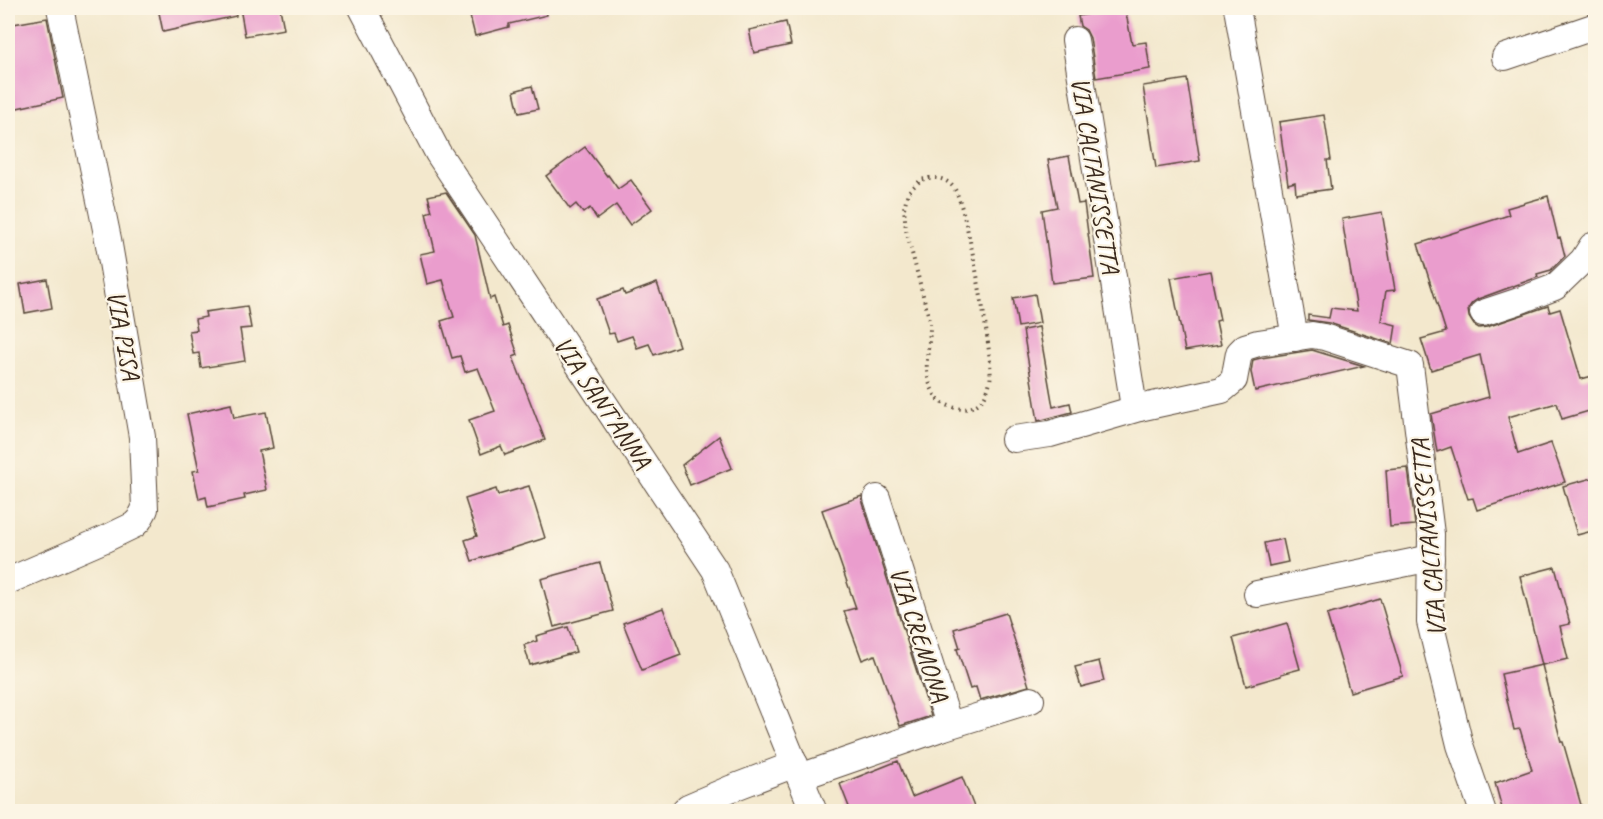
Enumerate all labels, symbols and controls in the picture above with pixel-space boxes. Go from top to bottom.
street label: VIA CALTANISSETTA [1064,75,1128,278]
street label: VIA PISA [99,288,148,384]
street label: VIA SANT'ANNA [546,330,659,476]
street label: VIA CALTANISSETTA [1403,436,1454,638]
street label: VIA CREMONA [882,562,957,707]

